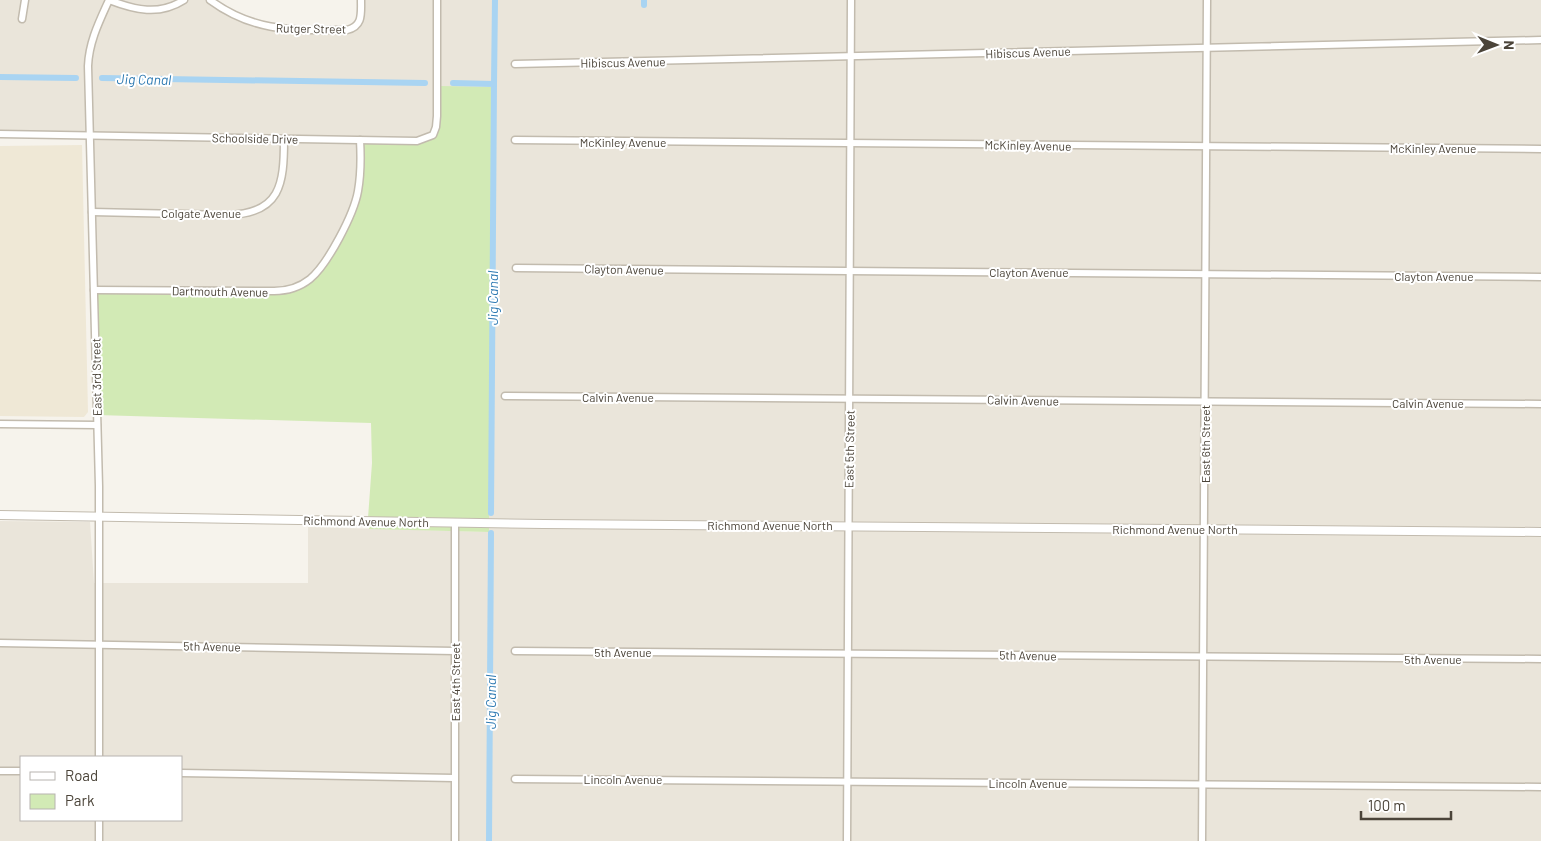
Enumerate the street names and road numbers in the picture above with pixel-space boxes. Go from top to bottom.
street label: Rutger Street [276,20,346,36]
street label: Hibiscus Avenue [985,44,1071,60]
street label: Hibiscus Avenue [580,54,666,70]
street label: Schoolside Drive [212,130,298,146]
street label: McKinley Avenue [580,135,666,149]
street label: McKinley Avenue [985,137,1071,153]
street label: McKinley Avenue [1390,141,1476,155]
street label: Colgate Avenue [161,206,241,220]
street label: Clayton Avenue [584,261,664,277]
street label: Clayton Avenue [989,265,1069,279]
street label: Clayton Avenue [1394,269,1474,283]
street label: Dartmouth Avenue [172,283,268,299]
street label: East 3rd Street [88,338,104,416]
street label: Calvin Avenue [582,390,654,404]
street label: Calvin Avenue [987,392,1059,408]
street label: Calvin Avenue [1392,396,1464,410]
street label: East 6th Street [1198,405,1212,483]
street label: East 5th Street [841,410,857,488]
street label: Richmond Avenue North [303,513,429,529]
street label: Richmond Avenue North [707,518,833,532]
street label: Richmond Avenue North [1112,522,1238,536]
street label: 5th Avenue [183,638,241,654]
street label: East 4th Street [448,643,462,721]
street label: 5th Avenue [594,645,652,659]
street label: 5th Avenue [999,647,1057,663]
street label: 5th Avenue [1404,652,1462,666]
street label: Lincoln Avenue [584,772,662,786]
street label: Lincoln Avenue [989,776,1067,790]

